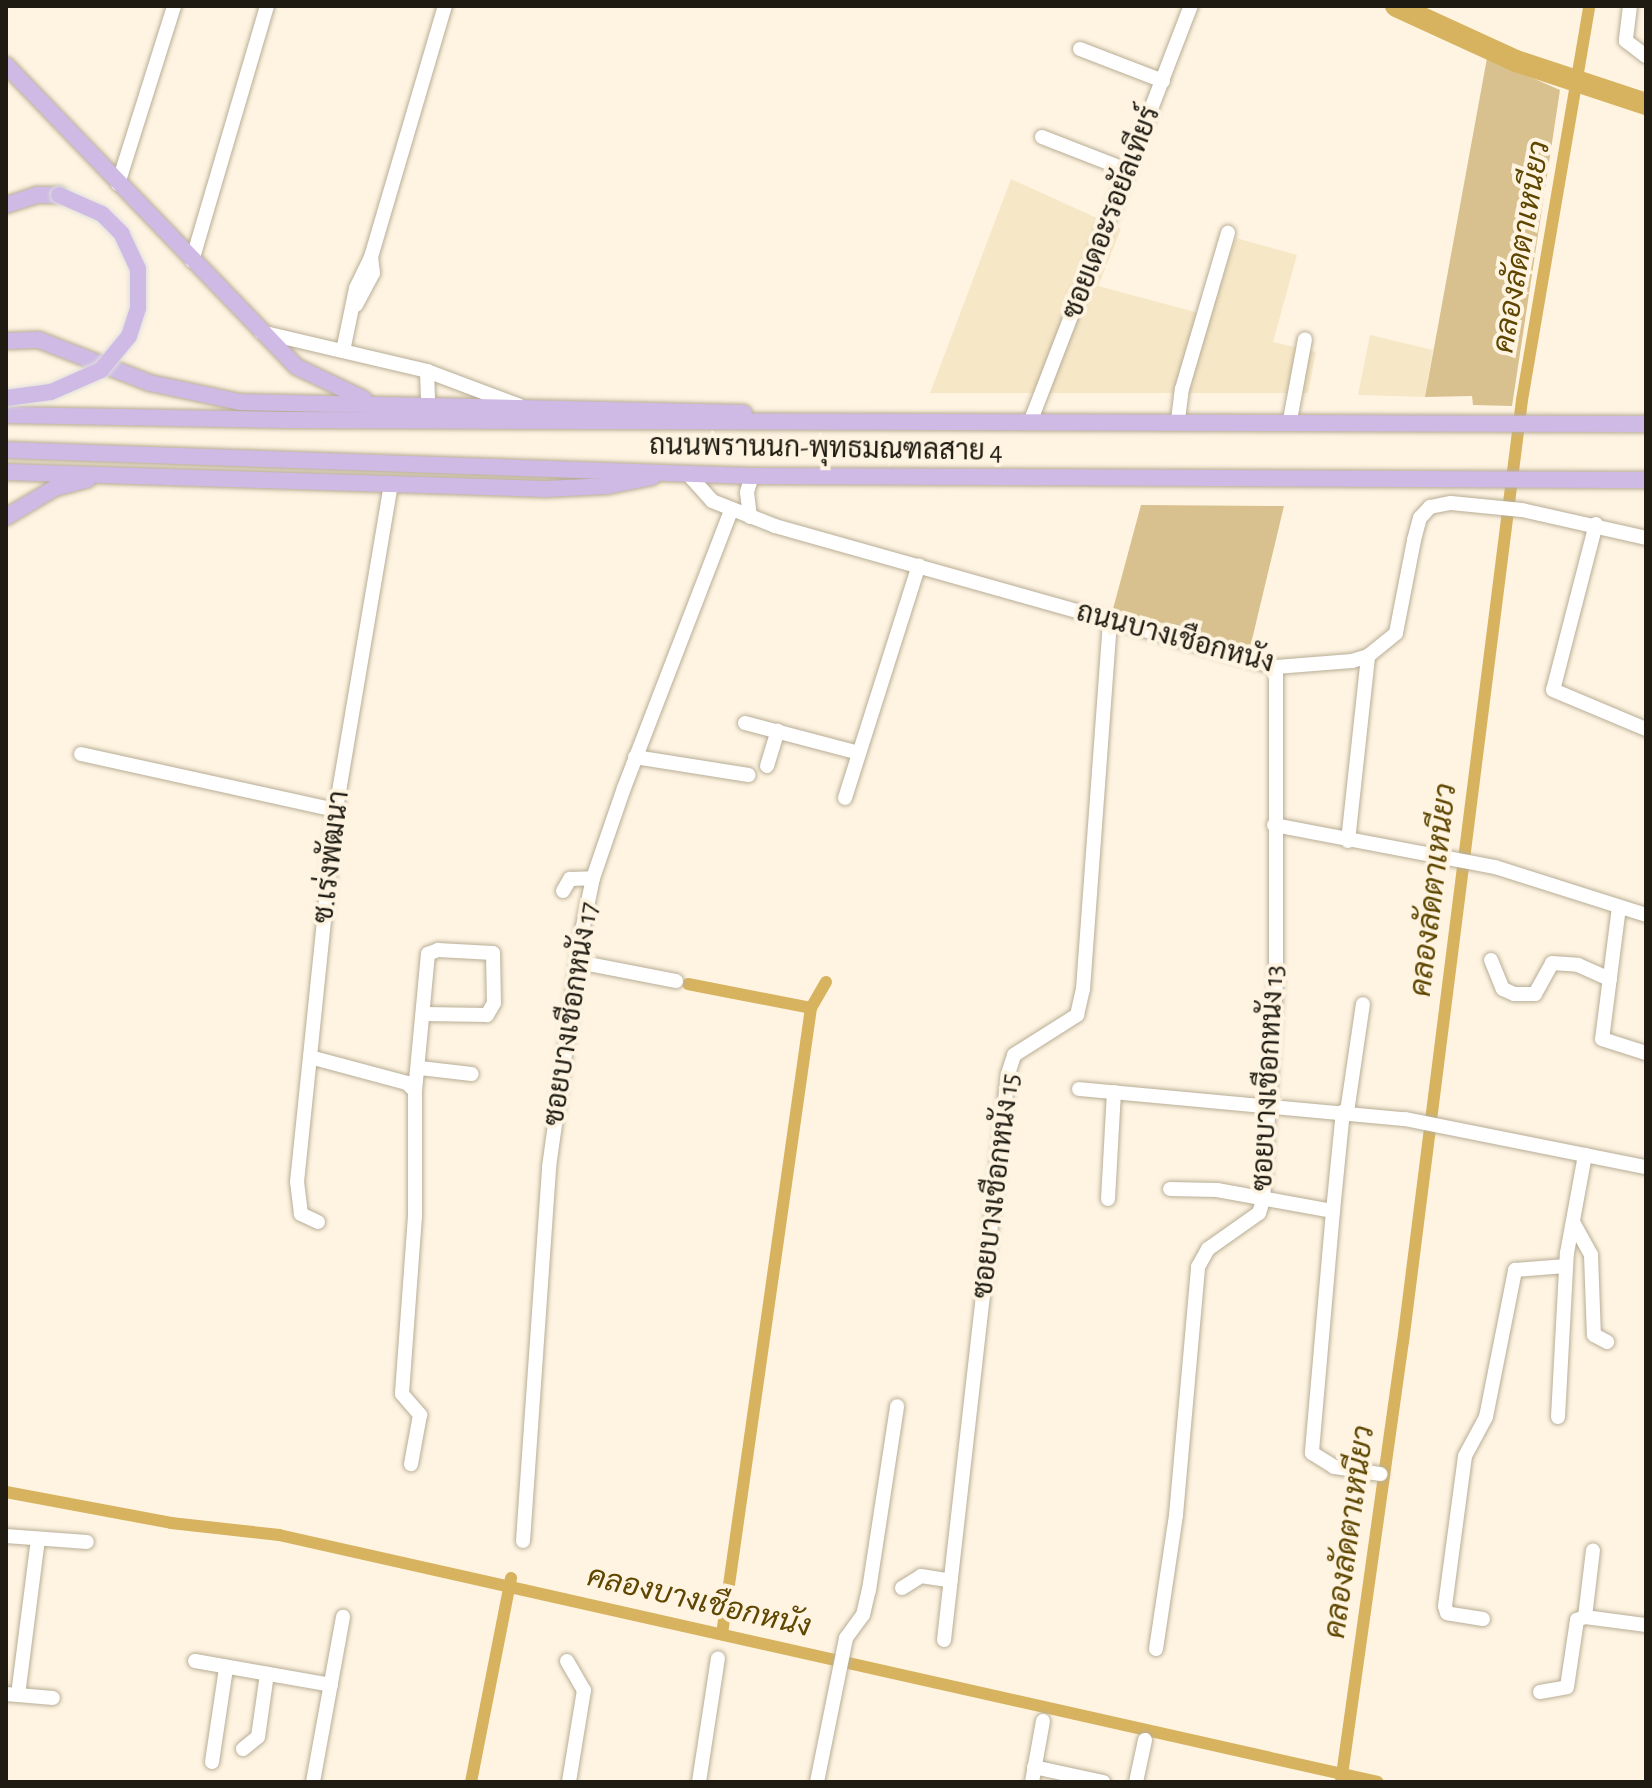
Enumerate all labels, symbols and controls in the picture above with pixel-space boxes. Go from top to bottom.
street label: ซอยเดอะรอยัลเทียร์ [1056,102,1168,324]
water label: คลองลัดตาเหนียว [1486,138,1558,356]
street label: ถนนพรานนก-พุทธมณฑลสาย 4 [649,429,1003,469]
street label: ถนนบางเชือกหนัง [1073,596,1277,680]
water label: คลองลัดตาเหนียว [1403,781,1465,999]
street label: ซ.เร่งพัฒนา [307,789,357,925]
street label: ซอยบางเชือกหนัง 17 [538,899,606,1129]
street label: ซอยบางเชือกหนัง 13 [1246,964,1292,1192]
street label: ซอยบางเชือกหนัง 15 [967,1072,1027,1300]
water label: คลองลัดตาเหนียว [1317,1423,1383,1641]
water label: คลองบางเชือกหนัง [584,1559,814,1645]

